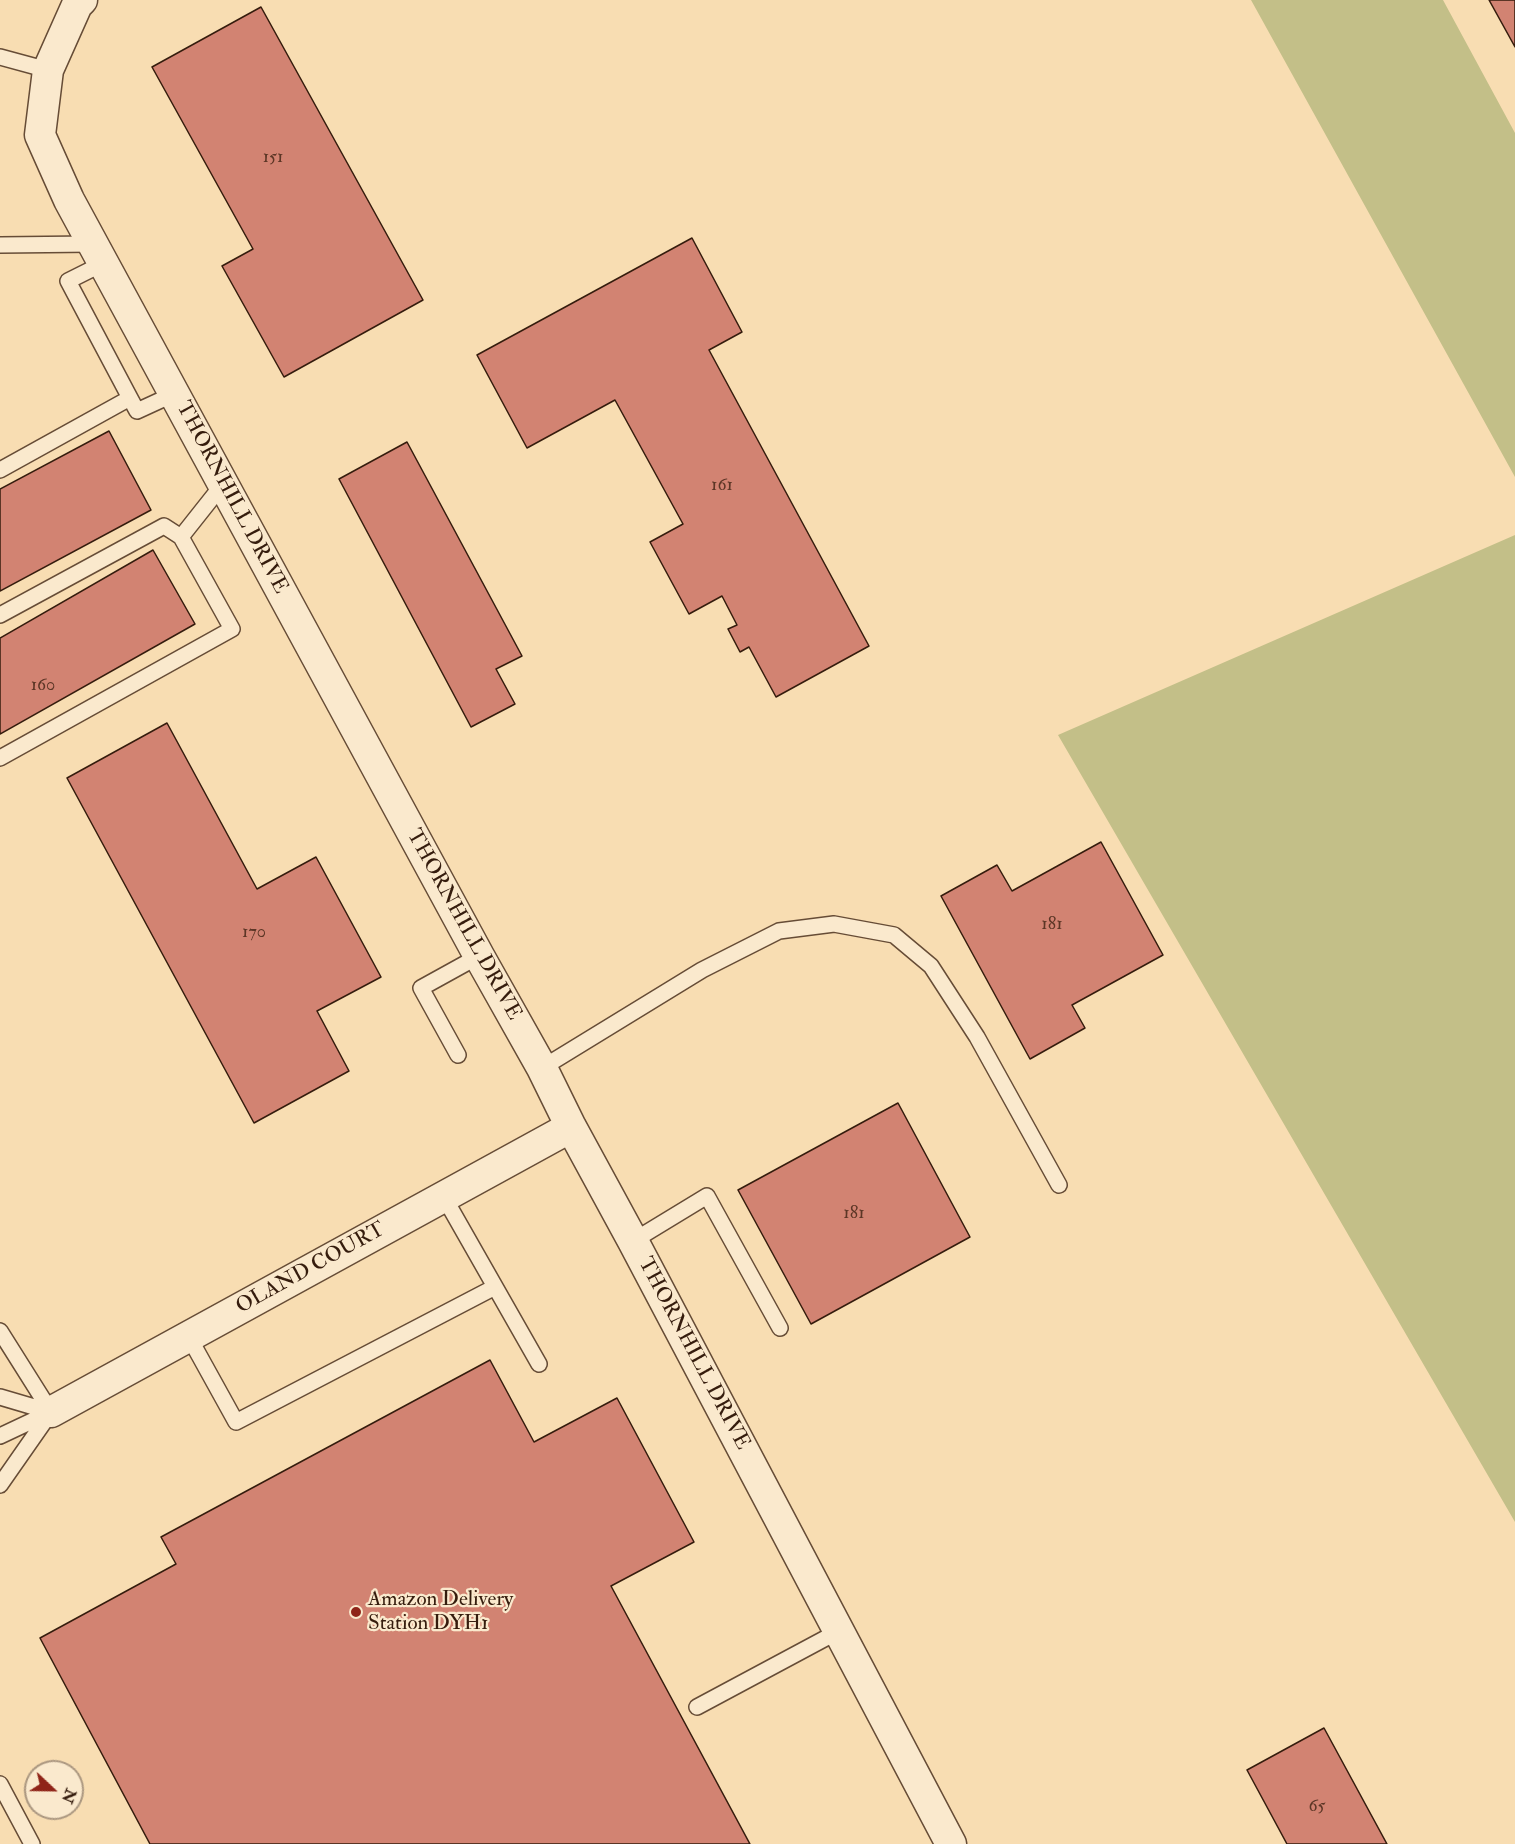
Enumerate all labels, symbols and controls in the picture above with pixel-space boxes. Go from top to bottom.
house number: 151 [263,147,283,169]
street label: THORNHILL DRIVE [170,398,292,598]
house number: 161 [711,475,733,497]
house number: 160 [31,675,55,697]
street label: THORNHILL DRIVE [400,825,526,1025]
house number: 181 [1041,914,1063,936]
house number: 170 [242,922,266,944]
house number: 181 [843,1203,865,1225]
street label: OLAND COURT [232,1218,390,1320]
street label: THORNHILL DRIVE [632,1254,754,1454]
place label: Amazon Delivery Station DYH1 [368,1587,513,1637]
marker: Amazon Delivery Station DYH1 [349,1605,363,1619]
north arrow [24,1760,84,1820]
text: N [57,1786,81,1806]
house number: 65 [1309,1796,1325,1818]

